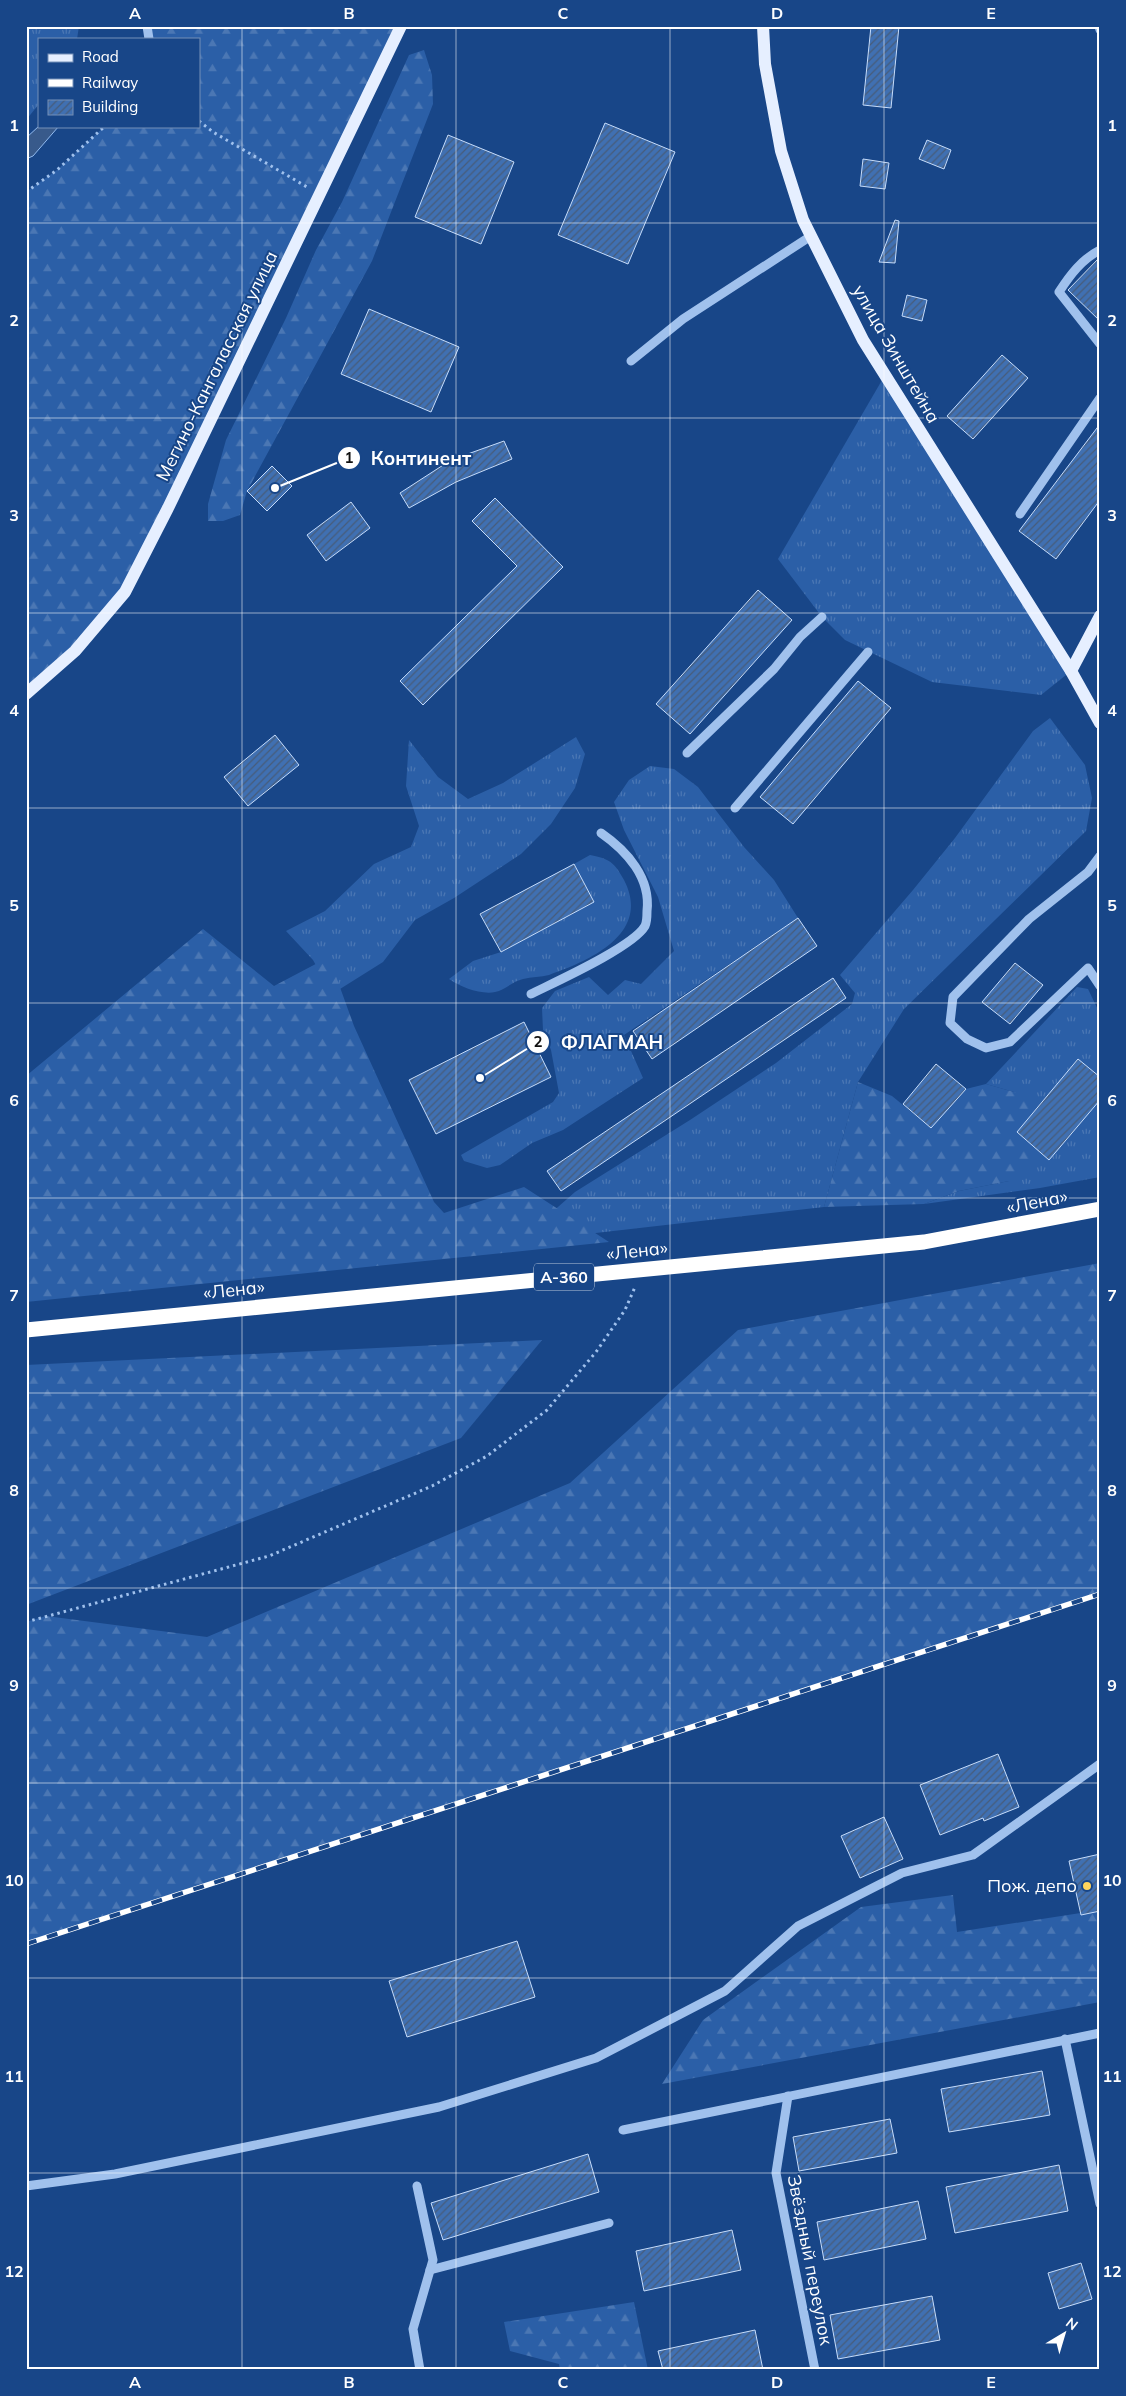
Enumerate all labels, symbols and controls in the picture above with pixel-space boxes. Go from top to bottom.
text: A [129,3,141,23]
text: B [343,3,355,23]
text: C [558,3,569,23]
text: D [771,3,783,23]
text: E [986,3,996,23]
legend [38,38,200,128]
text: Road [82,47,119,66]
text: Railway [82,73,138,92]
text: Building [82,97,138,116]
text: 1 [9,115,19,135]
text: 1 [1107,115,1117,135]
street label: Мегино-Кангаласская улица [151,247,282,485]
street label: улица Зинштейна [848,281,945,427]
text: 2 [9,310,19,330]
text: 2 [1107,310,1117,330]
callout: Континент [336,441,482,475]
text: Континент [371,446,472,470]
text: 1 [344,448,354,467]
text: 3 [9,505,19,525]
text: 3 [1107,505,1117,525]
text: 4 [9,700,19,720]
text: 4 [1107,700,1117,720]
text: 5 [9,895,19,915]
text: 5 [1107,895,1117,915]
callout: ФЛАГМАН [526,1025,673,1059]
text: ФЛАГМАН [561,1030,663,1054]
text: 2 [533,1032,543,1051]
text: 6 [9,1090,19,1110]
text: 6 [1107,1090,1117,1110]
street label: «Лена» [1005,1184,1069,1219]
street label: «Лена» [605,1236,669,1265]
road number: А-360 [534,1264,594,1290]
street label: «Лена» [202,1275,266,1304]
text: 7 [9,1285,19,1305]
text: 7 [1107,1285,1117,1305]
text: 8 [9,1480,19,1500]
text: 8 [1107,1480,1117,1500]
text: 9 [9,1675,19,1695]
text: 9 [1107,1675,1117,1695]
text: 10 [4,1870,24,1890]
text: 10 [1102,1870,1122,1890]
place label: Пож. депо [987,1874,1077,1897]
marker: Пож. депо [1081,1880,1093,1892]
text: 11 [4,2066,24,2086]
text: 11 [1102,2066,1122,2086]
street label: Звёздный переулок [783,2173,838,2347]
text: 12 [4,2261,24,2281]
text: 12 [1102,2261,1122,2281]
north arrow [1038,2308,1088,2358]
text: N [1062,2313,1082,2334]
text: A [129,2372,141,2392]
text: B [343,2372,355,2392]
text: C [558,2372,569,2392]
text: D [771,2372,783,2392]
text: E [986,2372,996,2392]

